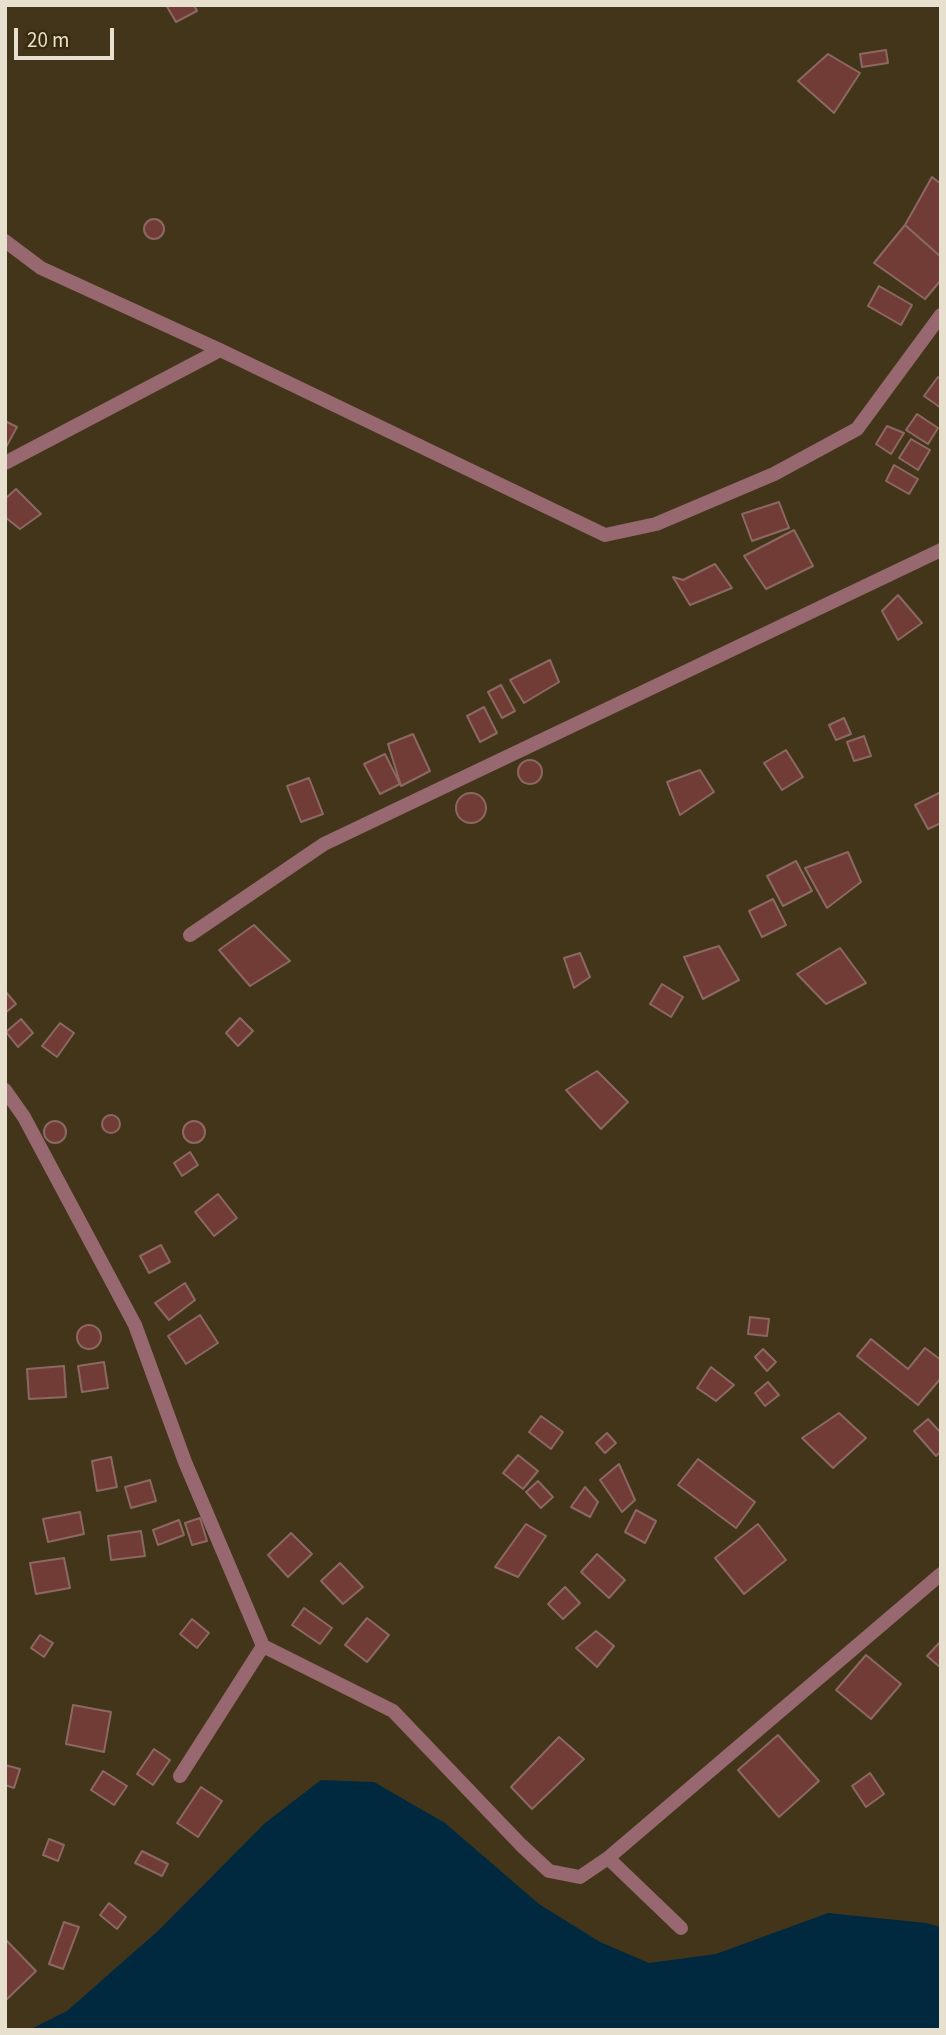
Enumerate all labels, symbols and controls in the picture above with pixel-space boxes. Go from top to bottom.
scale bar [18,14,117,58]
text: 20 m [27,25,69,55]

